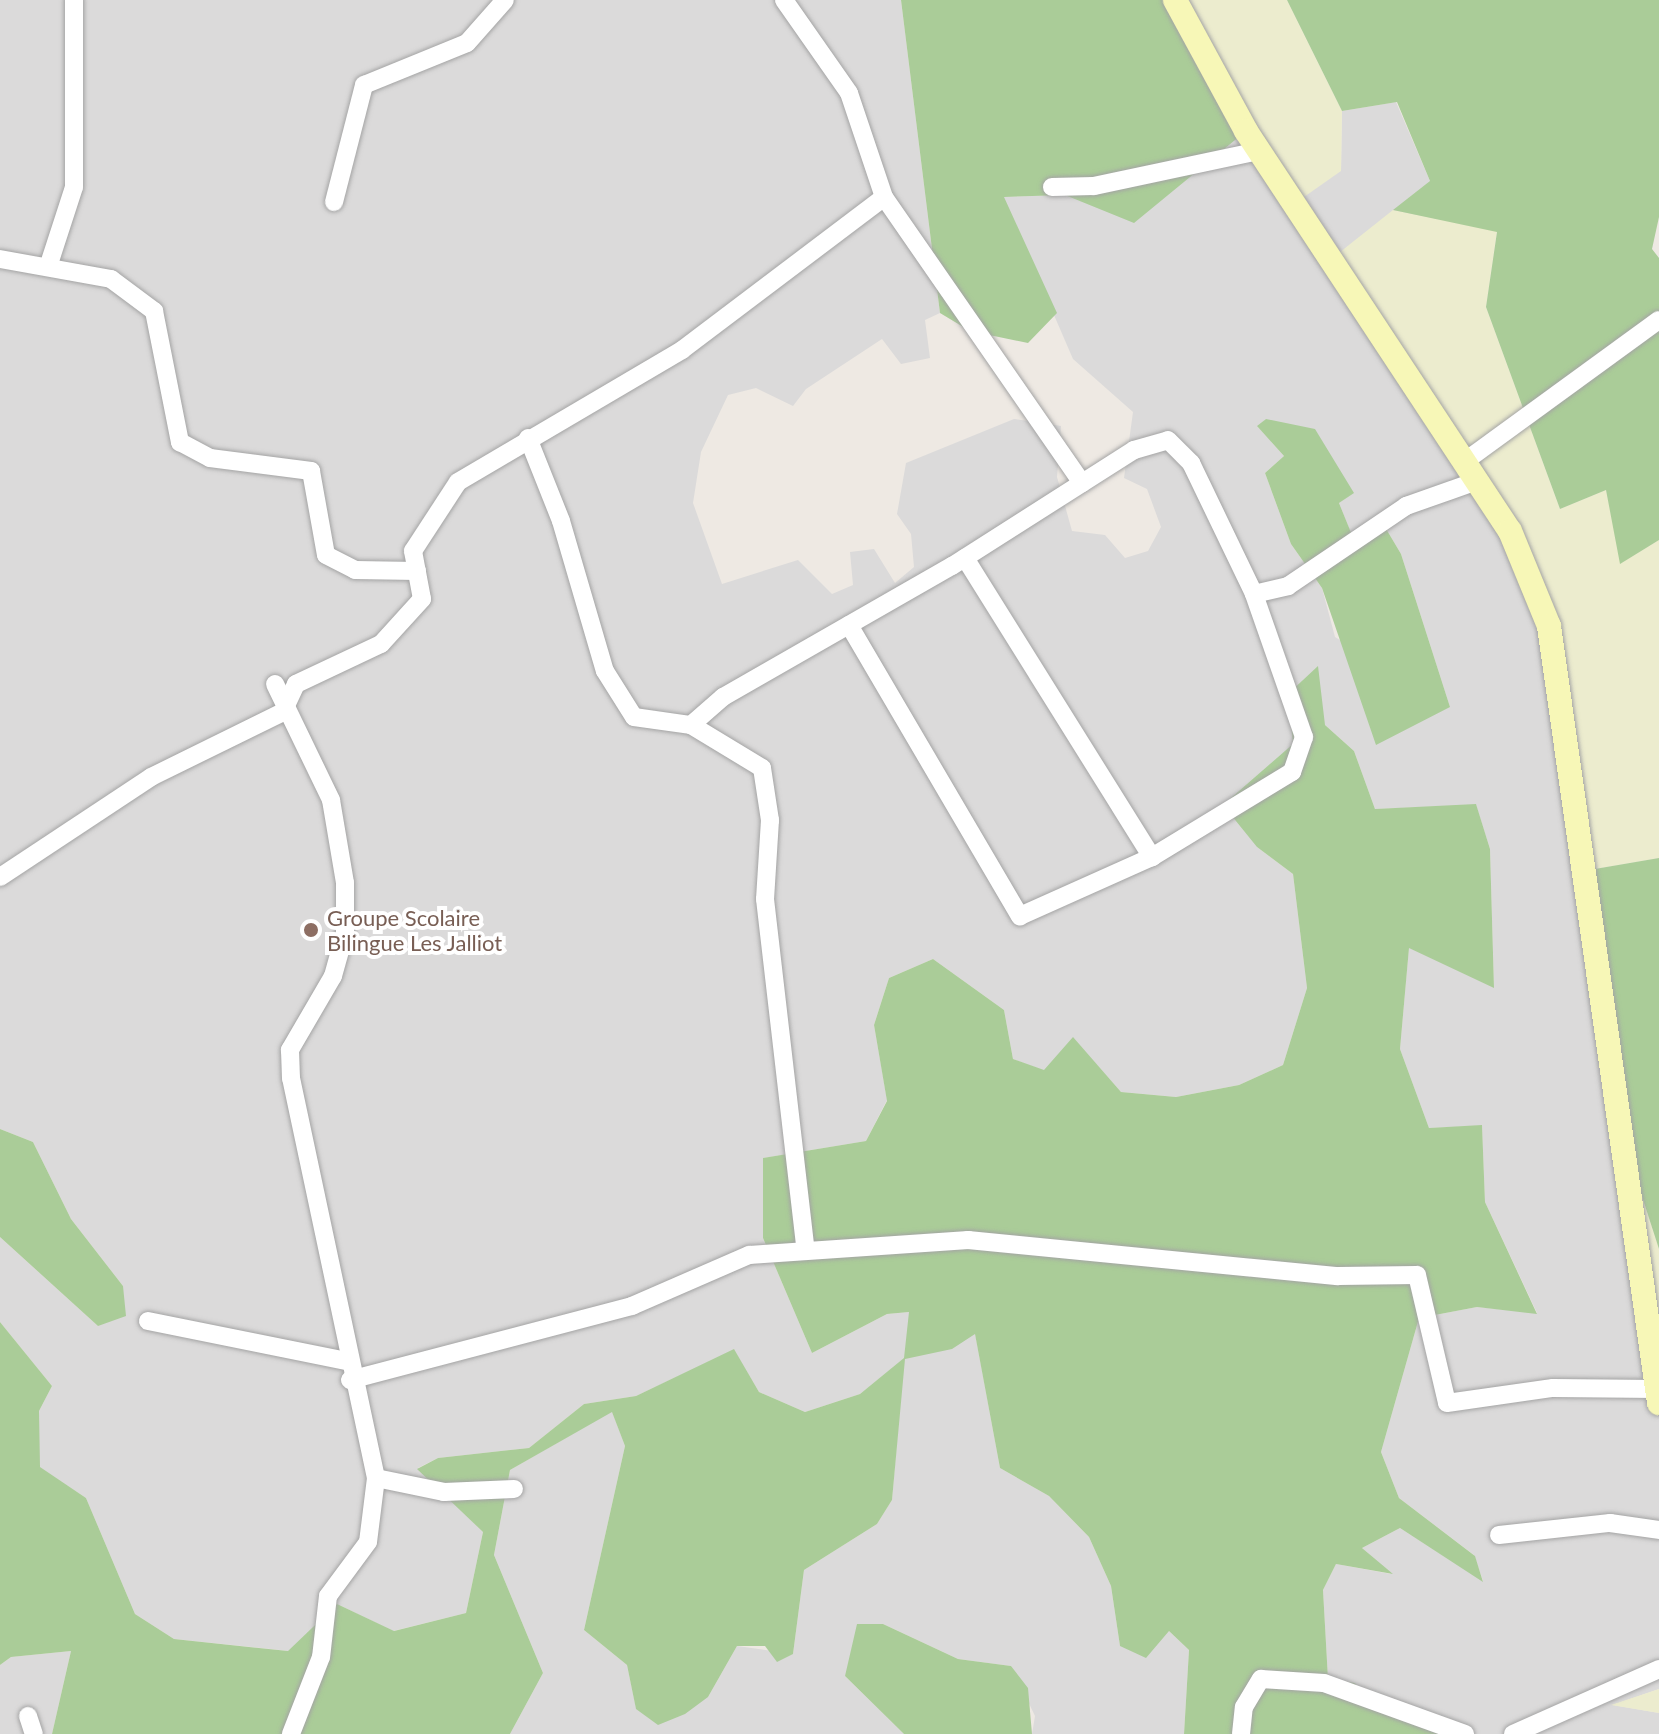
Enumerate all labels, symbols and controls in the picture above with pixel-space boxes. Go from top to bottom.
place label: Groupe Scolaire Bilingue Les Jalliot [327,904,503,956]
marker: Groupe Scolaire Bilingue Les Jalliot [302,921,320,939]

